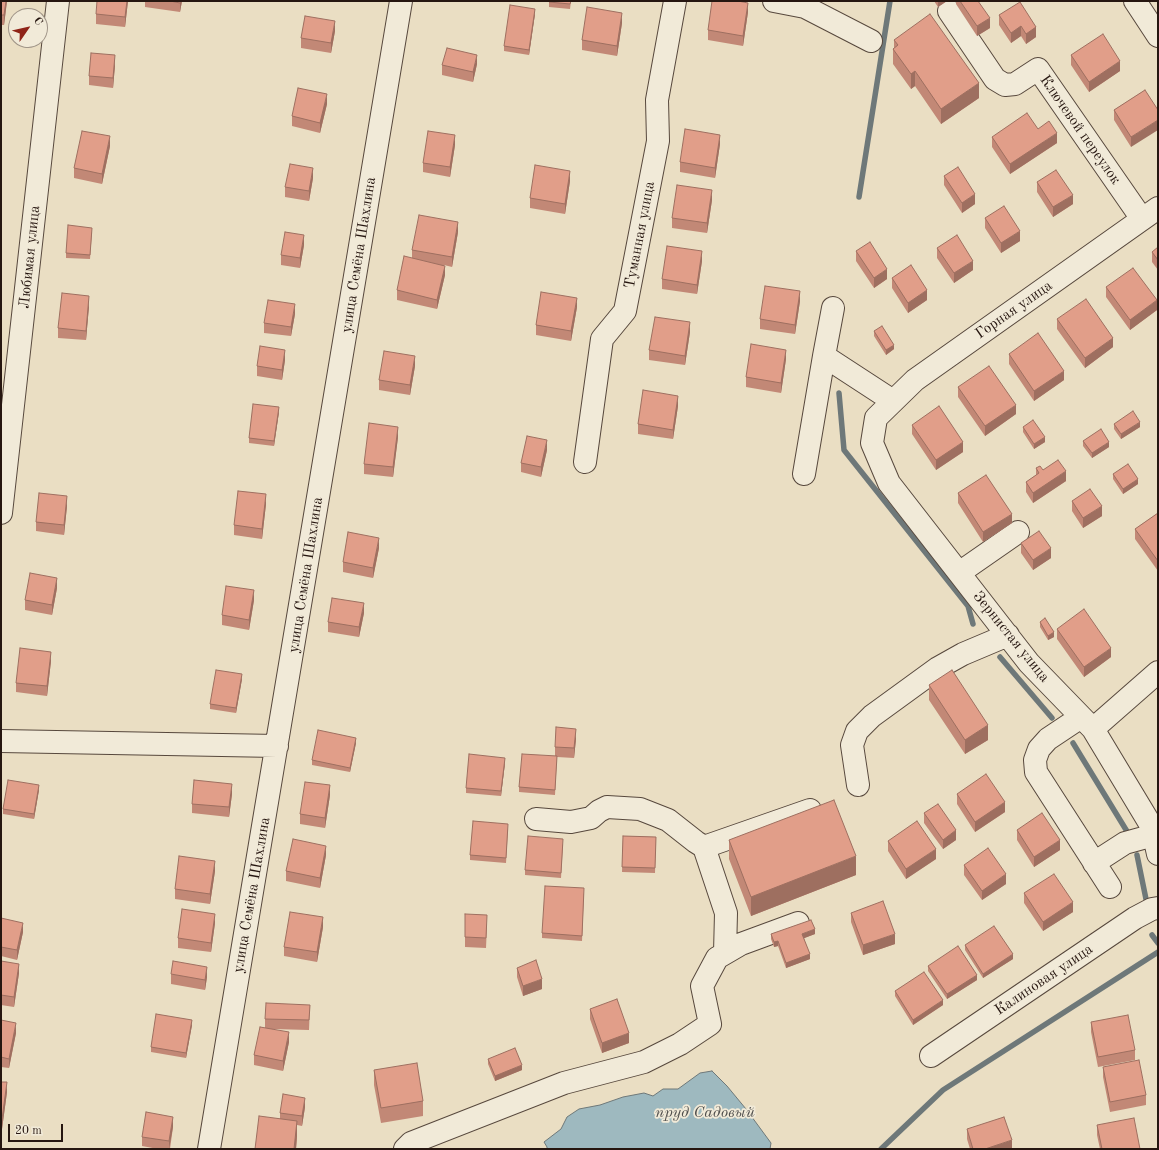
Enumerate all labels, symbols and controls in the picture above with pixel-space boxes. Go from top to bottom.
north arrow [8,8,48,48]
text: С [31,15,44,28]
street label: Ключевой переулок [1036,72,1124,188]
street label: улица Семёна Шахлина [338,176,380,334]
street label: Туманная улица [621,180,659,290]
street label: Любимая улица [16,205,44,309]
street label: Горная улица [972,277,1056,343]
street label: улица Семёна Шахлина [285,496,327,654]
street label: Зернистая улица [969,588,1053,686]
street label: улица Семёна Шахлина [229,816,275,974]
street label: Калиновая улица [991,940,1097,1020]
water label: пруд Садовый [655,1103,755,1123]
scale bar [10,1116,65,1142]
text: 20 m [15,1125,42,1137]

